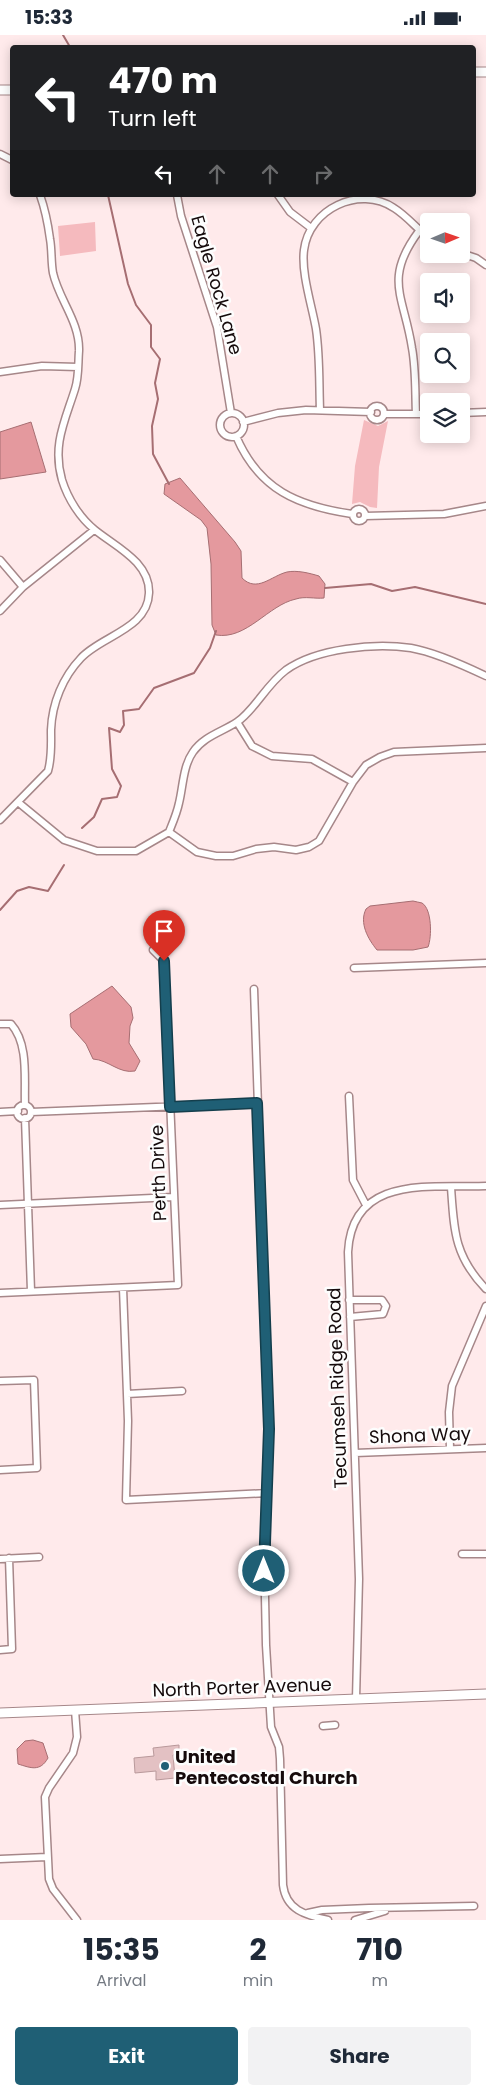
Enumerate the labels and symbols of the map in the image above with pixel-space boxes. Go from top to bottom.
street label: Eagle Rock Lane [185,212,249,358]
north arrow [420,213,470,263]
pin [143,910,185,961]
street label: Perth Drive [144,1124,172,1222]
street label: Tecumseh Ridge Road [321,1287,353,1489]
street label: Shona Way [369,1421,471,1449]
position arrow [237,1544,289,1596]
street label: North Porter Avenue [152,1671,332,1703]
place label: United Pentecostal Church [175,1744,358,1790]
marker: United Pentecostal Church [159,1760,171,1772]

